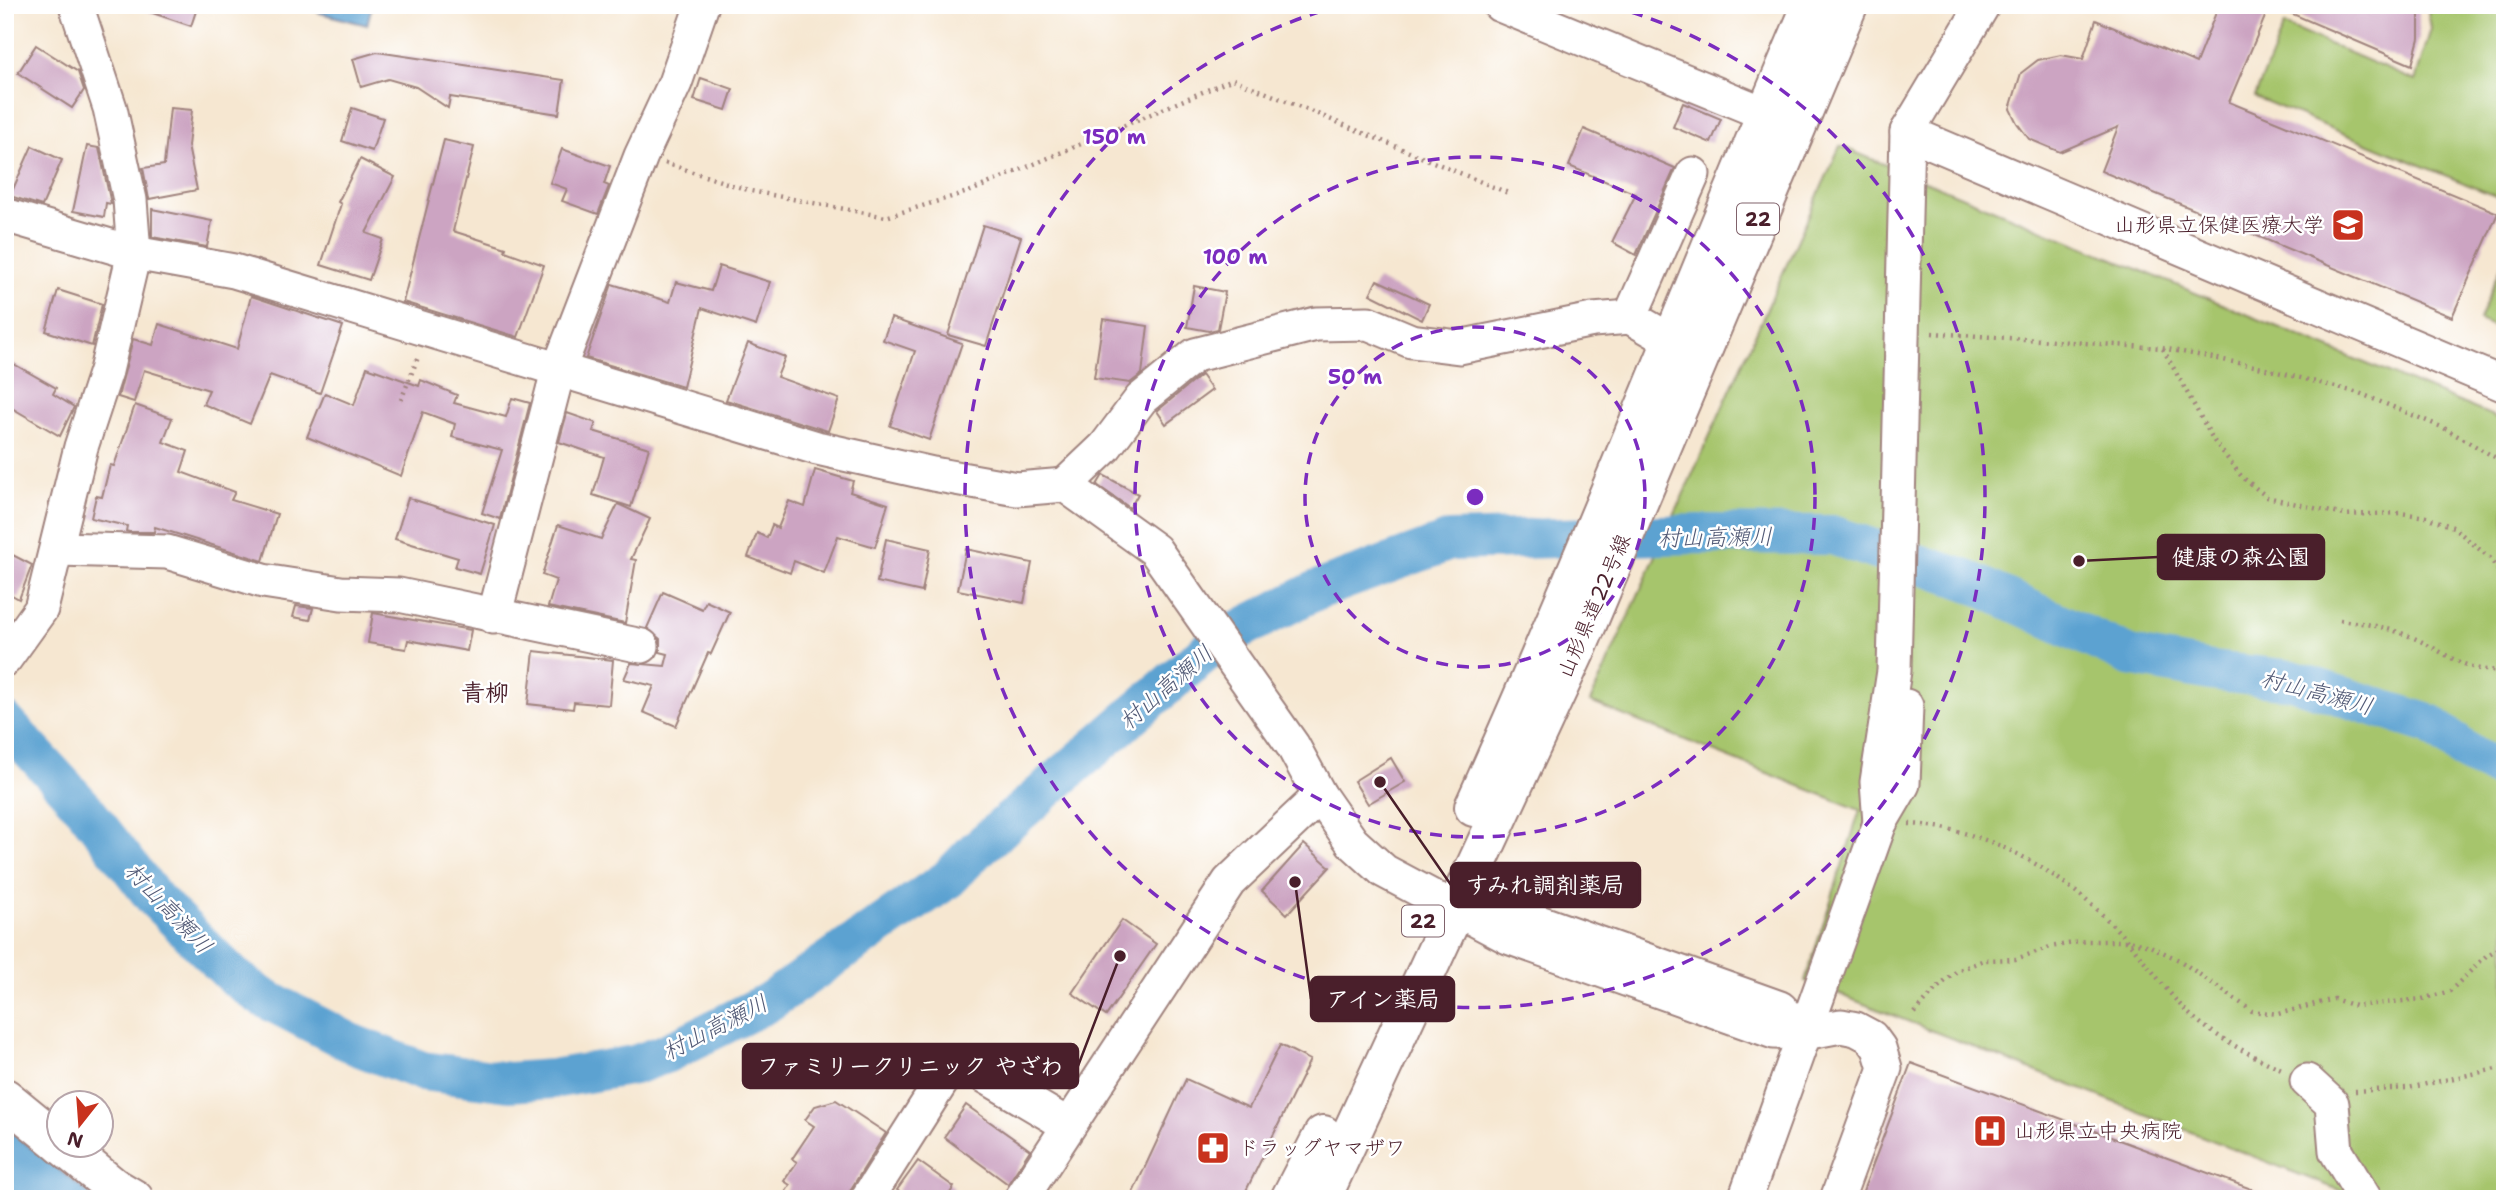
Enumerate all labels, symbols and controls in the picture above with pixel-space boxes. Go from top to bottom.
text: 150 m [1082,123,1146,151]
road number: 22 [1737,204,1779,234]
school or university icon: 山形県立保健医療大学 [2329,206,2367,244]
place label: 山形県立保健医療大学 [2114,211,2324,239]
text: 100 m [1203,243,1267,271]
text: 50 m [1328,363,1382,391]
centre of rings [1463,485,1487,509]
water label: 村山高瀬川 [1657,521,1773,553]
street label: 山形県道22号線 [1551,529,1637,683]
callout: 健康の森公園 [2158,535,2324,579]
text: 健康の森公園 [2172,542,2310,572]
water label: 村山高瀬川 [1113,638,1219,736]
water label: 村山高瀬川 [2258,663,2376,721]
district label: 青柳 [461,677,509,709]
water label: 村山高瀬川 [119,856,219,960]
callout: すみれ調剤薬局 [1451,863,1640,907]
text: すみれ調剤薬局 [1465,870,1625,900]
road number: 22 [1402,906,1444,937]
callout: アイン薬局 [1311,977,1454,1021]
text: アイン薬局 [1326,984,1440,1014]
water label: 村山高瀬川 [657,988,773,1066]
callout: ファミリークリニック やざわ [743,1044,1078,1088]
text: ファミリークリニック やざわ [757,1051,1063,1081]
north arrow [46,1088,116,1158]
hospital icon: 山形県立中央病院 [1971,1112,2009,1150]
place label: 山形県立中央病院 [2014,1117,2182,1145]
text: N [64,1126,86,1154]
pharmacy icon: ドラッグヤマザワ [1194,1129,1232,1167]
place label: ドラッグヤマザワ [1238,1134,1406,1162]

